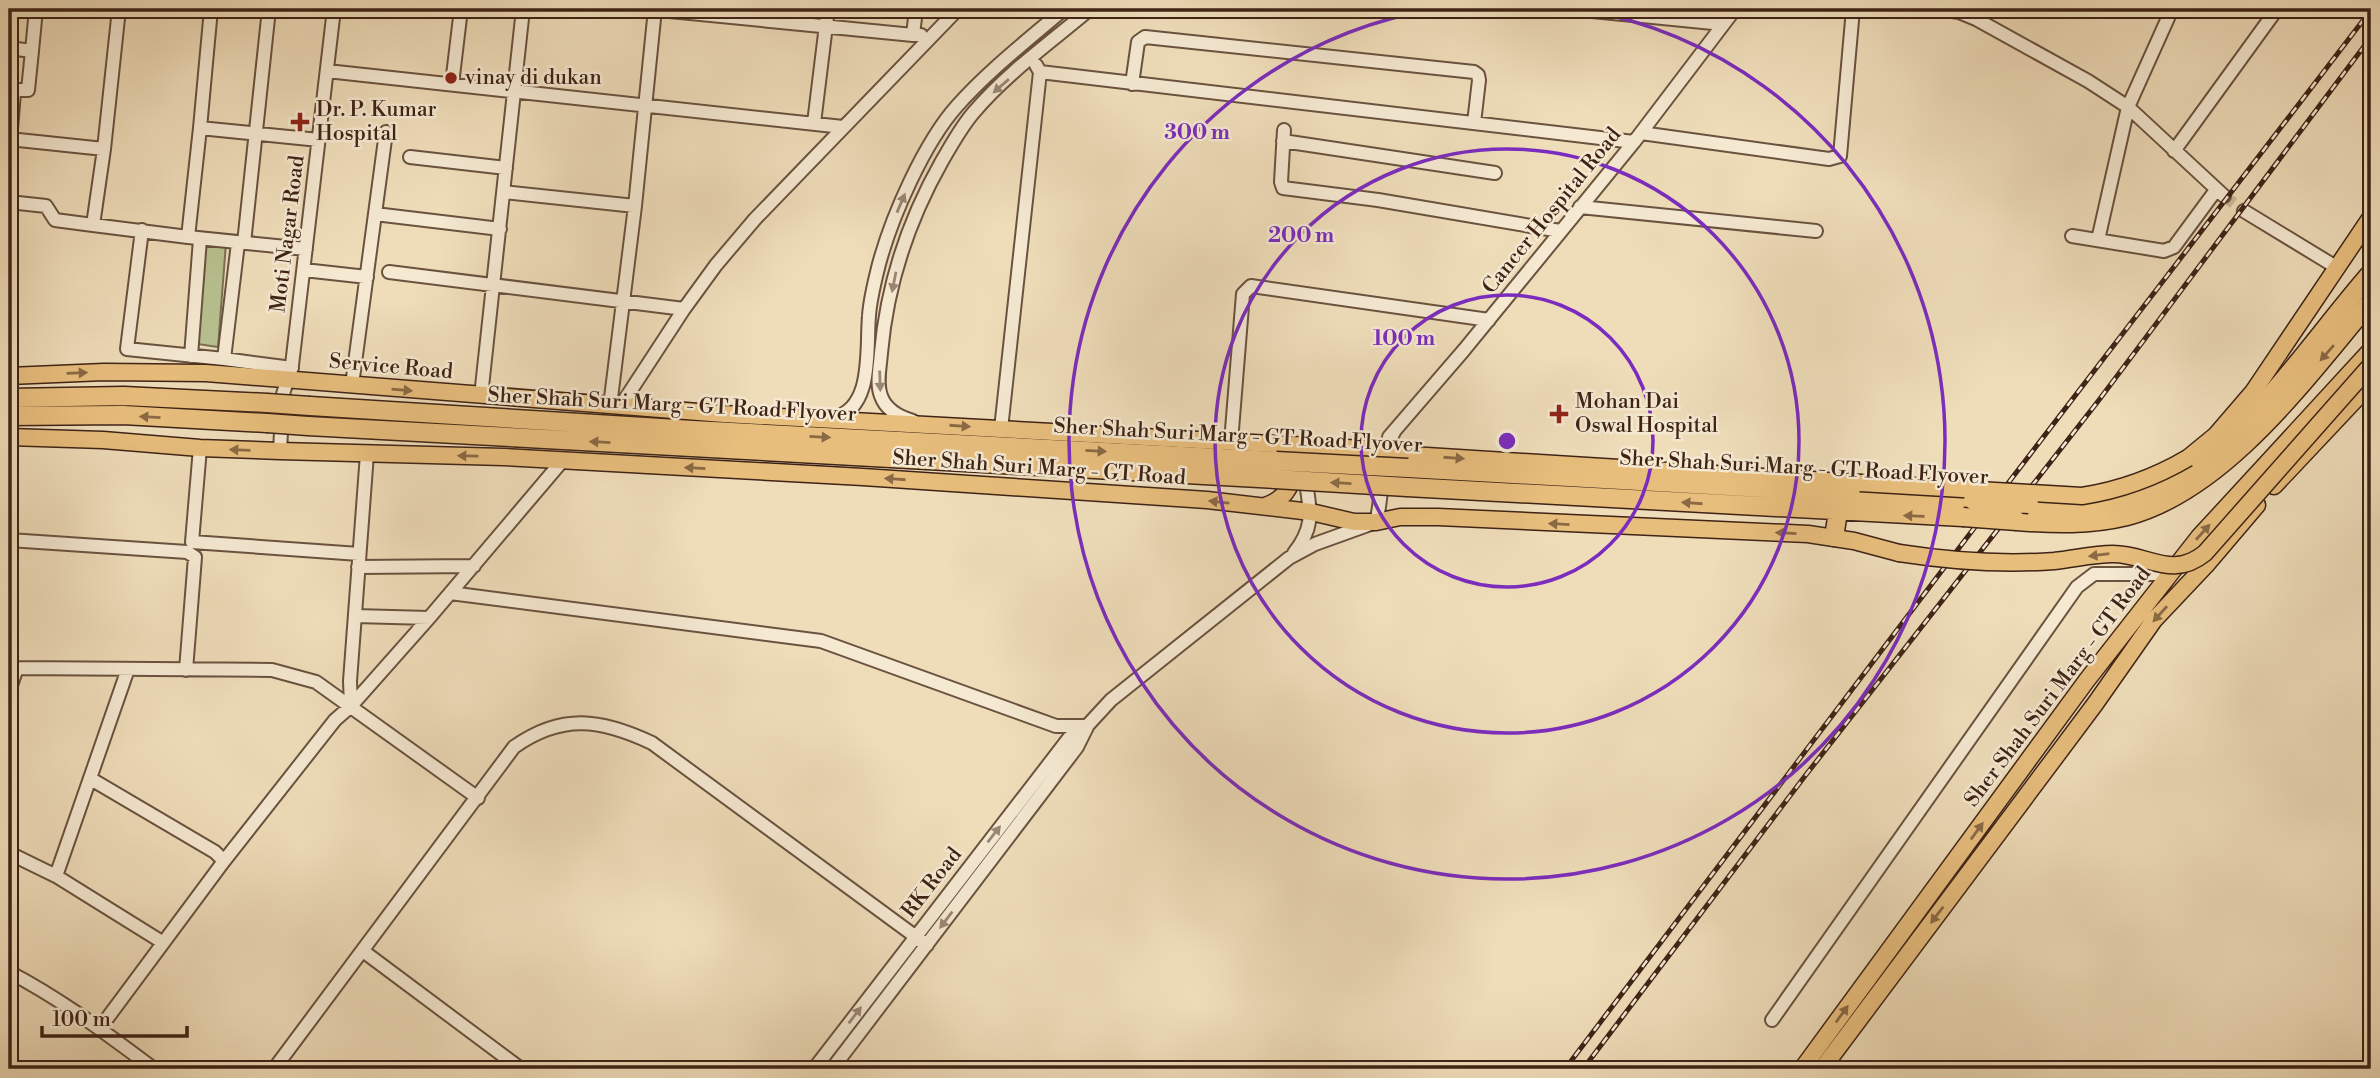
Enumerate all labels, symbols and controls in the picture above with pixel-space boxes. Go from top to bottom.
place label: vinay di dukan [464,65,602,91]
marker: vinay di dukan [443,70,459,86]
one-way arrow [993,77,1010,93]
place label: Dr. P. Kumar Hospital [316,97,437,147]
marker: Dr. P. Kumar Hospital [290,112,310,132]
text: 300 m [1164,120,1230,146]
street label: Cancer Hospital Road [1477,123,1627,299]
street label: Moti Nagar Road [265,154,311,314]
one-way arrow [896,193,907,214]
text: 200 m [1268,223,1334,249]
one-way arrow [888,271,899,293]
text: 100 m [1373,326,1435,352]
one-way arrow [2320,344,2335,361]
street label: Service Road [328,349,454,385]
one-way arrow [66,367,88,378]
one-way arrow [874,370,886,392]
street label: Sher Shah Suri Marg - GT Road Flyover [487,382,857,428]
one-way arrow [391,385,413,396]
place label: Mohan Dai Oswal Hospital [1575,389,1718,439]
marker: Mohan Dai Oswal Hospital [1549,404,1569,424]
one-way arrow [139,411,161,422]
street label: Sher Shah Suri Marg - GT Road Flyover [1053,413,1423,459]
one-way arrow [949,421,971,432]
centre of rings [1495,429,1519,453]
one-way arrow [809,431,831,442]
one-way arrow [589,437,611,448]
one-way arrow [229,444,251,455]
street label: Sher Shah Suri Marg - GT Road [891,445,1187,491]
street label: Sher Shah Suri Marg - GT Road Flyover [1619,445,1989,491]
one-way arrow [1085,446,1107,457]
one-way arrow [456,450,478,462]
one-way arrow [1444,452,1466,463]
one-way arrow [684,462,706,473]
one-way arrow [883,473,905,484]
one-way arrow [1330,477,1352,488]
one-way arrow [1208,496,1230,507]
one-way arrow [1681,497,1703,508]
one-way arrow [1903,510,1925,522]
one-way arrow [1548,518,1570,529]
one-way arrow [2195,524,2210,541]
one-way arrow [1775,527,1797,538]
one-way arrow [2088,550,2110,561]
street label: Sher Shah Suri Marg - GT Road [1959,562,2157,812]
one-way arrow [2152,605,2168,623]
one-way arrow [1970,821,1984,840]
one-way arrow [987,826,1002,844]
street label: RK Road [896,842,968,924]
one-way arrow [1930,906,1944,924]
one-way arrow [939,911,953,929]
scale bar [42,994,187,1038]
one-way arrow [1835,1005,1849,1023]
one-way arrow [848,1006,862,1024]
text: 100 m [52,1007,111,1033]

